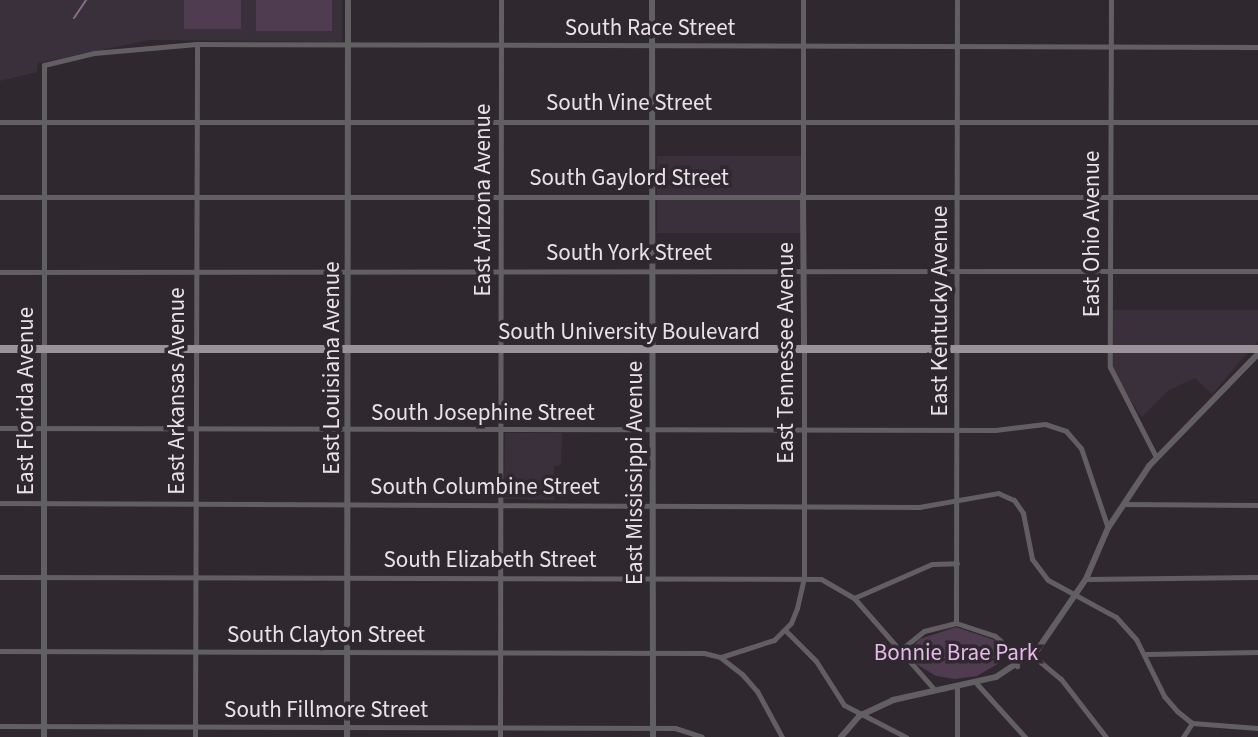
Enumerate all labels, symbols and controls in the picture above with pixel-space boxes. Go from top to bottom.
street label: South Race Street [565,14,735,42]
street label: South Vine Street [546,89,712,117]
street label: East Arizona Avenue [469,103,497,297]
street label: East Ohio Avenue [1078,151,1106,317]
street label: South Gaylord Street [529,164,729,192]
street label: East Kentucky Avenue [926,206,954,416]
street label: South York Street [546,239,712,267]
street label: East Tennessee Avenue [772,242,800,464]
street label: East Louisiana Avenue [318,261,346,475]
street label: East Arkansas Avenue [163,287,191,495]
street label: East Florida Avenue [12,307,40,495]
street label: South University Boulevard [498,318,760,346]
street label: East Mississippi Avenue [621,361,649,585]
street label: South Josephine Street [371,399,595,427]
street label: South Columbine Street [370,473,600,501]
street label: South Elizabeth Street [383,546,597,574]
street label: South Clayton Street [227,621,425,649]
park label: Bonnie Brae Park [874,639,1038,667]
street label: South Fillmore Street [224,696,428,724]

